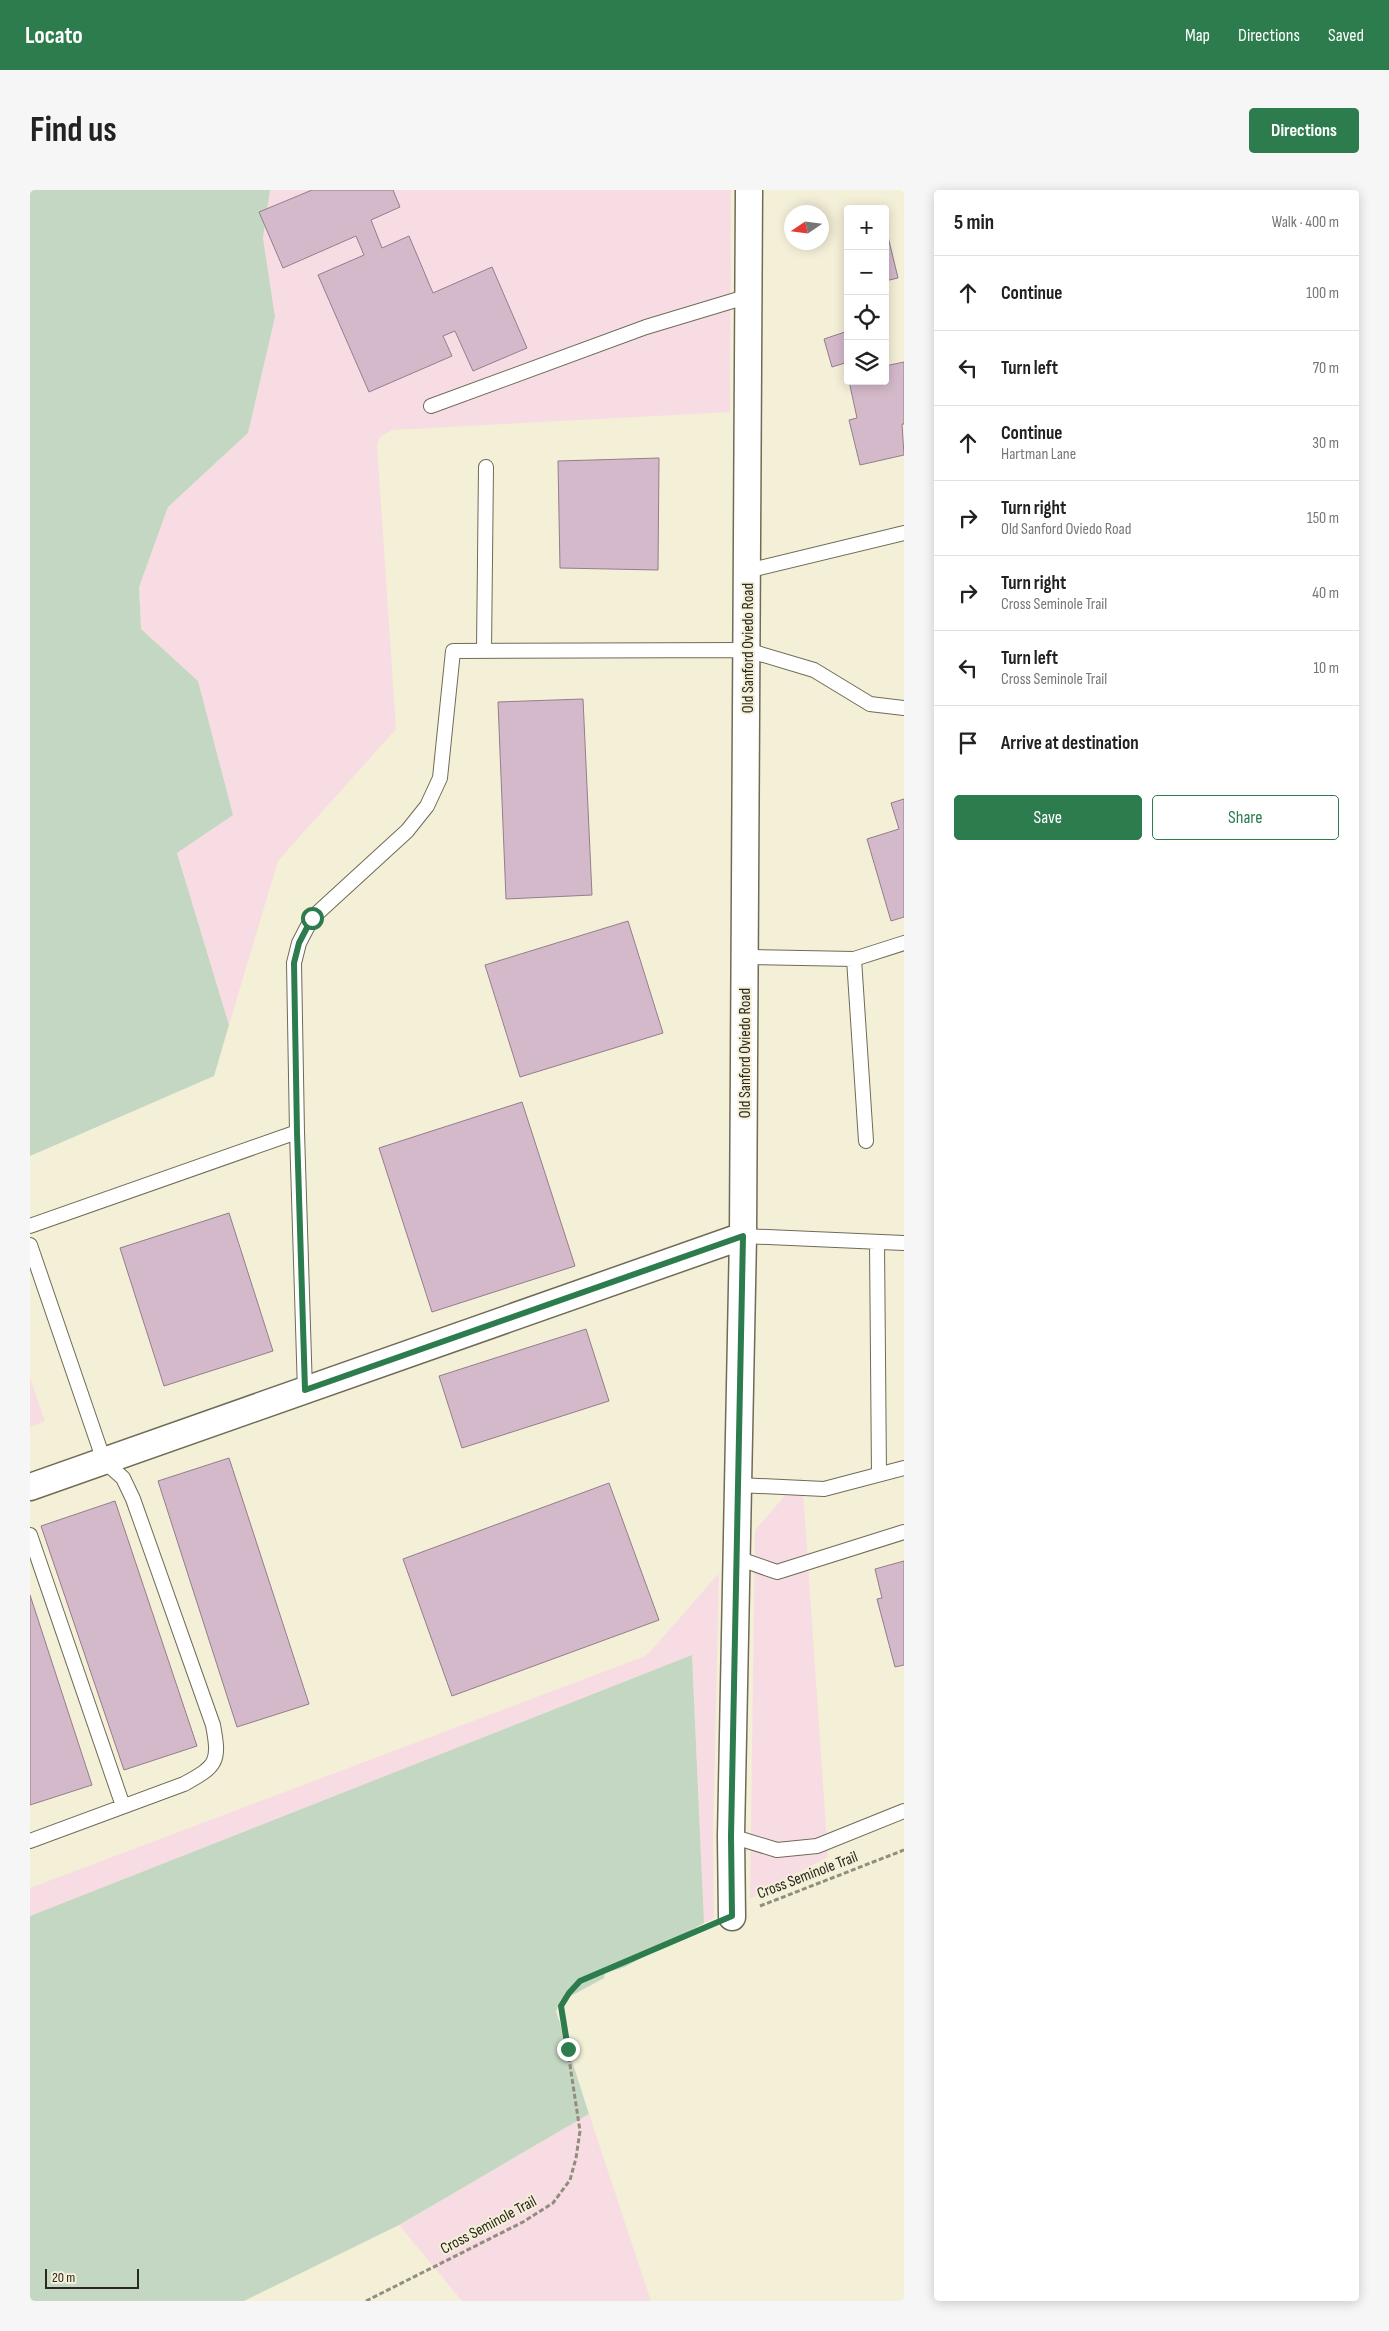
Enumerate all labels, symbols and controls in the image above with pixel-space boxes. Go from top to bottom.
text: Locato [25,21,83,50]
text: Map [1185,25,1210,46]
text: Directions [1238,25,1300,46]
text: Saved [1328,25,1364,46]
button: Directions [1249,108,1359,153]
text: Find us [30,109,117,152]
north arrow [784,205,829,250]
map controls [844,205,889,385]
button: + [844,205,889,250]
text: 5 min [954,210,994,235]
text: Walk · 400 m [1272,213,1339,232]
button: − [844,250,889,295]
icon: ahead [954,279,982,307]
text: Continue [1001,282,1062,305]
text: 100 m [1306,284,1339,303]
button: locate [844,295,889,340]
button: layers [844,340,889,385]
icon: left [954,354,982,382]
text: Turn left [1001,357,1058,380]
text: 70 m [1313,359,1339,378]
text: Continue [1001,422,1062,445]
icon: ahead [954,429,982,457]
text: 30 m [1312,434,1339,453]
text: Hartman Lane [1001,445,1076,464]
text: Turn right [1001,497,1066,520]
icon: right [954,504,982,532]
text: 150 m [1307,509,1339,528]
text: Old Sanford Oviedo Road [1001,520,1131,539]
text: Turn right [1001,572,1066,595]
icon: right [954,579,982,607]
street label: Old Sanford Oviedo Road [739,583,758,713]
text: 40 m [1312,584,1339,603]
text: Cross Seminole Trail [1001,595,1107,614]
text: Turn left [1001,647,1058,670]
icon: left [954,654,982,682]
text: 10 m [1313,659,1339,678]
text: Cross Seminole Trail [1001,670,1107,689]
icon: arrive [954,729,982,757]
text: Arrive at destination [1001,732,1139,755]
button: Save [954,795,1142,840]
button: Share [1152,795,1339,840]
route start [301,907,324,930]
street label: Old Sanford Oviedo Road [736,988,755,1118]
street label: Cross Seminole Trail [755,1847,861,1903]
route end [557,2038,580,2061]
street label: Cross Seminole Trail [437,2192,540,2259]
scale bar [45,2266,139,2289]
text: 20 m [52,2269,75,2286]

